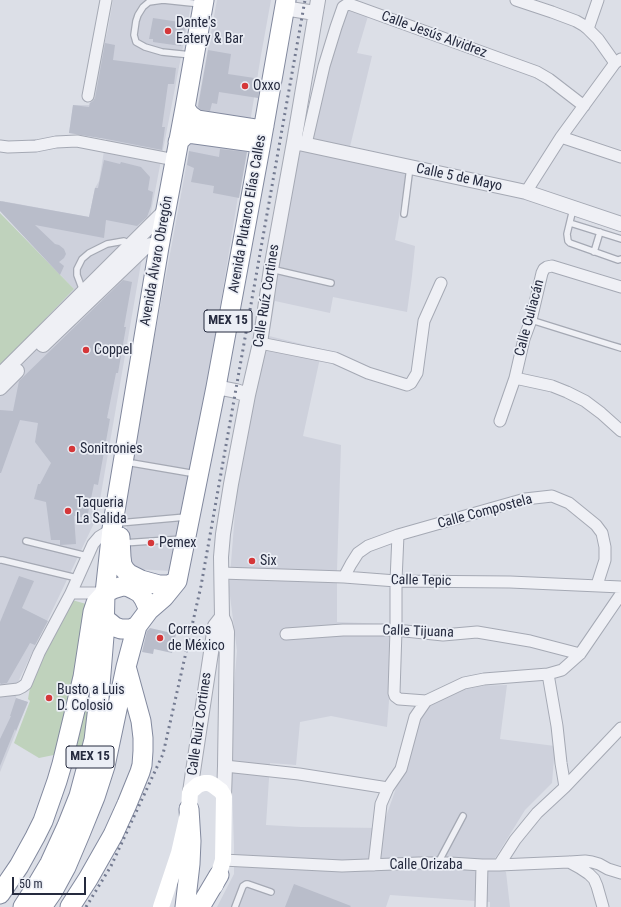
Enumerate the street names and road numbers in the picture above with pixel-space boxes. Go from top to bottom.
street label: Calle Jesús Alvidrez [379,8,489,62]
street label: Avenida Plutarco Elías Calles [226,134,270,294]
street label: Calle 5 de Mayo [414,161,504,195]
street label: Avenida Álvaro Obregón [137,195,177,327]
street label: Calle Ruíz Cortines [251,243,283,349]
street label: Calle Culiacán [512,278,548,358]
road number: MEX 15 [204,310,252,332]
street label: Calle Compostela [436,491,534,533]
street label: Calle Tepic [391,572,451,590]
street label: Calle Tijuana [382,622,454,642]
street label: Calle Ruiz Cortines [184,671,216,777]
road number: MEX 15 [66,746,114,768]
street label: Calle Orizaba [389,857,463,873]

